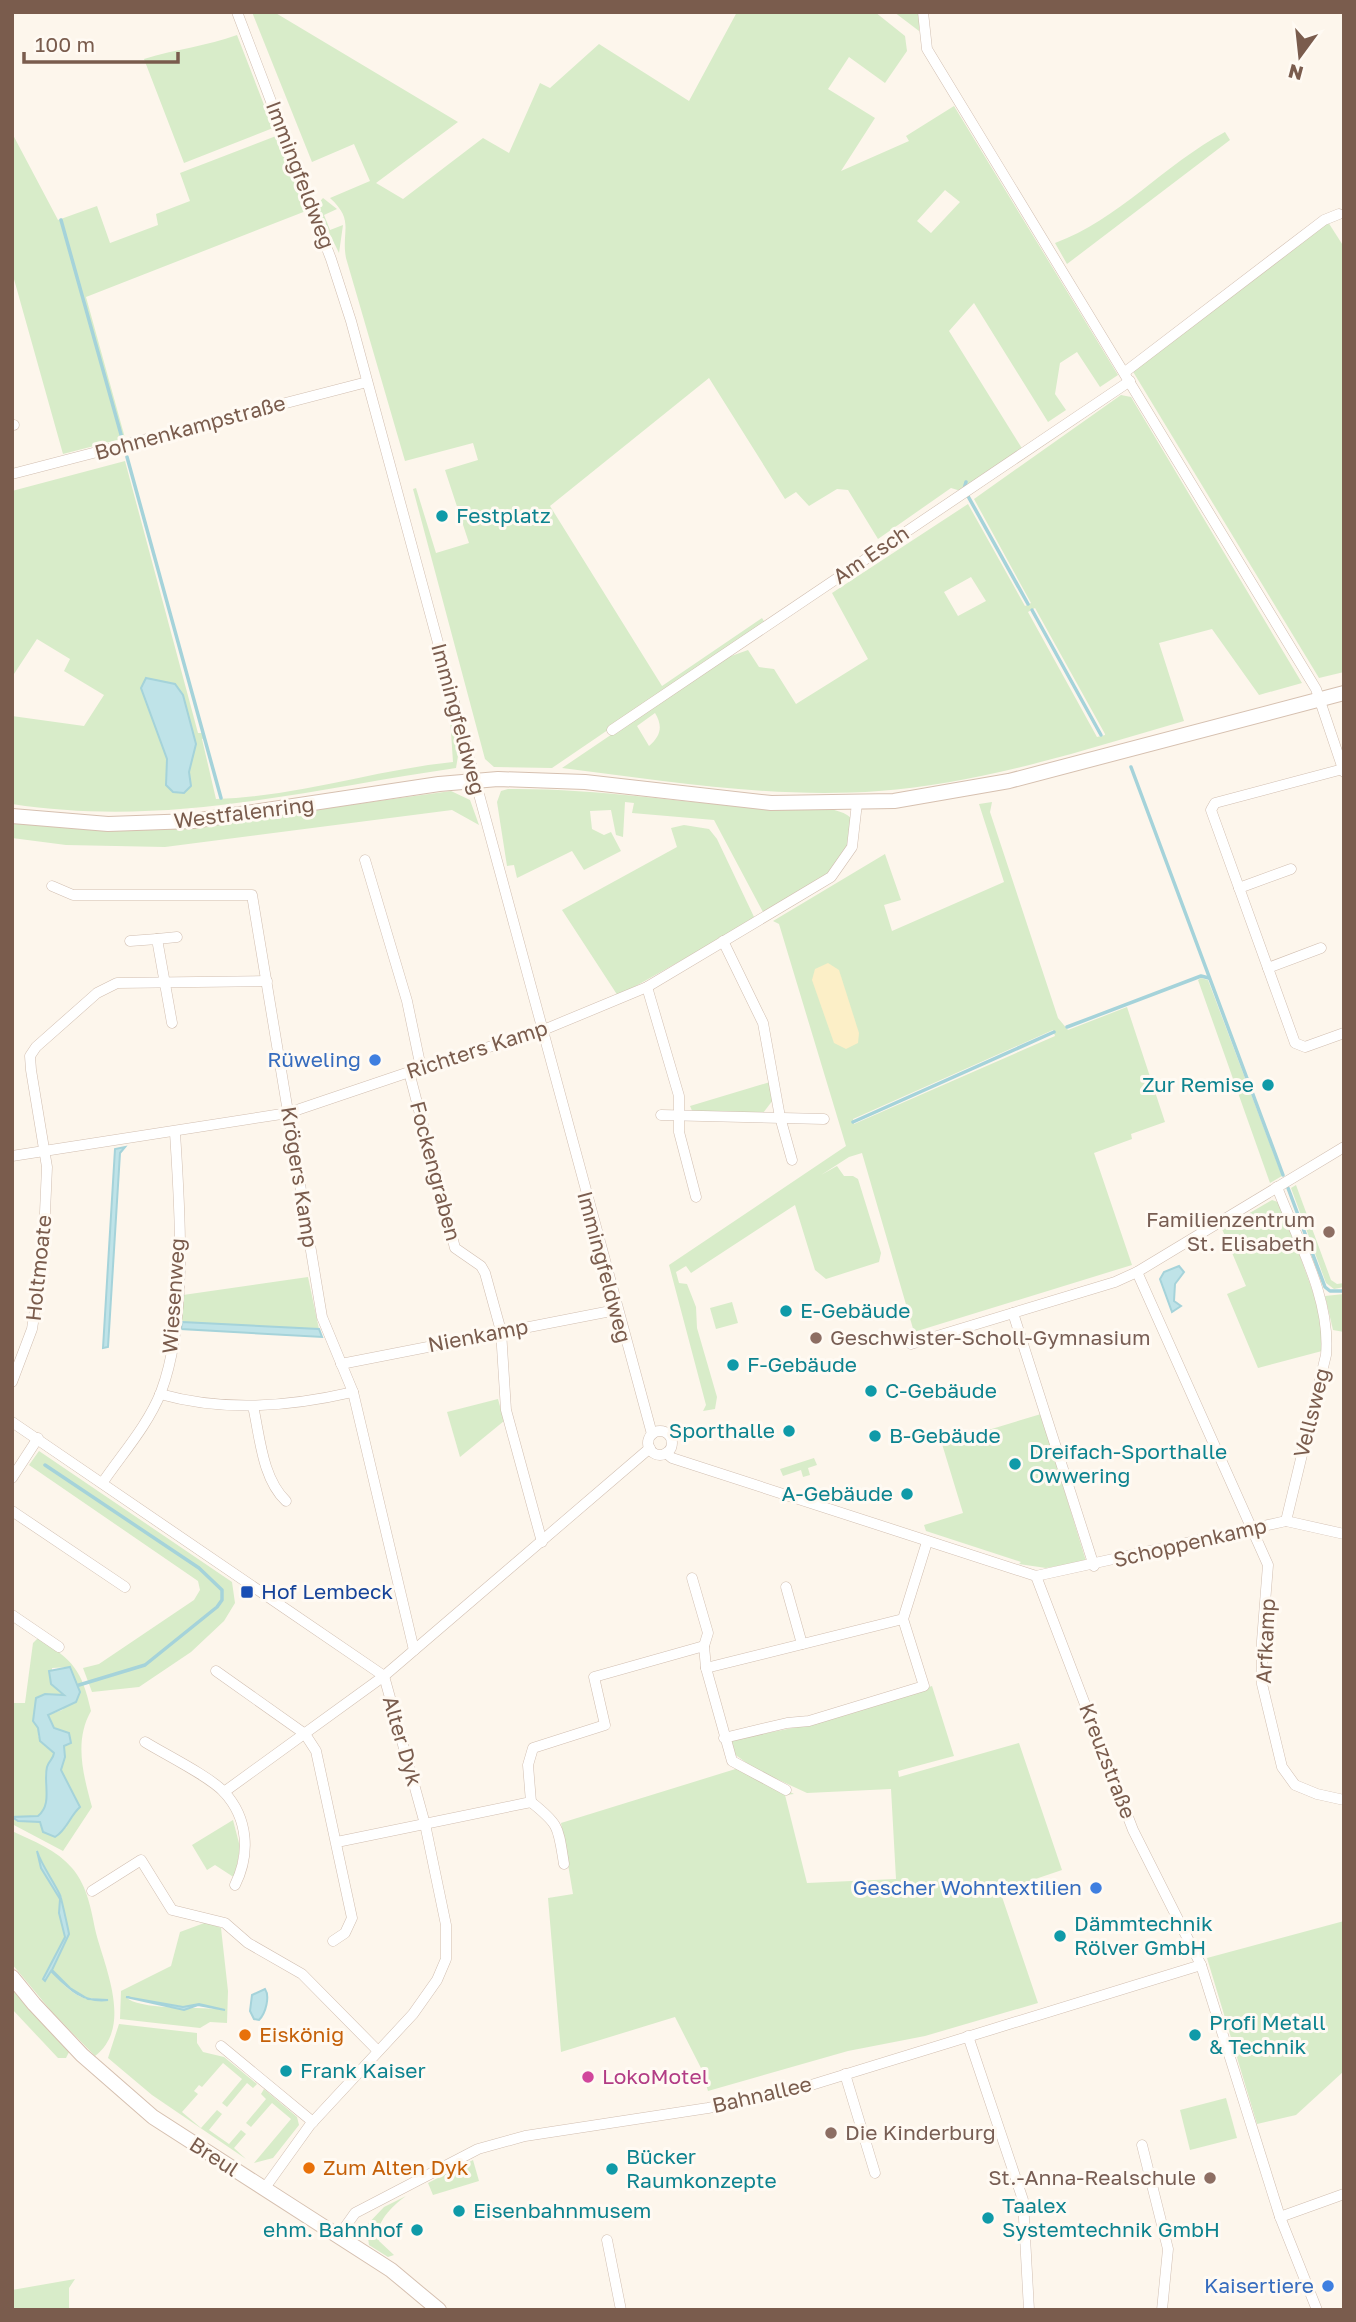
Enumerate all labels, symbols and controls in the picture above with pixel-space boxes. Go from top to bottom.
scale bar [24,21,178,65]
north arrow [1265,21,1335,91]
text: 100 m [35,31,95,57]
text: N [1286,60,1305,86]
street label: Immingfeldweg [261,97,341,252]
street label: Bohnenkampstraße [92,389,288,465]
place label: Festplatz [456,502,551,528]
marker: Festplatz [434,508,450,524]
street label: Am Esch [827,519,913,589]
street label: Immingfeldweg [426,640,492,798]
street label: Westfalenring [172,790,316,834]
street label: Richters Kamp [403,1014,551,1084]
place label: Rüweling [267,1046,361,1072]
marker: Rüweling [367,1052,383,1068]
place label: Zur Remise [1142,1071,1254,1097]
marker: Zur Remise [1260,1077,1276,1093]
street label: Fockengraben [405,1098,467,1243]
street label: Krögers Kamp [276,1104,324,1249]
street label: Immingfeldweg [572,1188,638,1346]
place label: Familienzentrum St. Elisabeth [1146,1206,1315,1256]
street label: Holtmoate [20,1213,57,1322]
marker: Familienzentrum St. Elisabeth [1321,1224,1337,1240]
street label: Wiesenweg [156,1237,190,1355]
place label: E-Gebäude [800,1297,910,1323]
marker: E-Gebäude [778,1303,794,1319]
street label: Nienkamp [425,1313,530,1357]
place label: Geschwister-Scholl-Gymnasium [830,1324,1150,1350]
marker: Geschwister-Scholl-Gymnasium [808,1330,824,1346]
place label: F-Gebäude [747,1351,857,1377]
marker: F-Gebäude [725,1357,741,1373]
street label: Vellsweg [1287,1365,1335,1460]
place label: C-Gebäude [885,1377,997,1403]
marker: C-Gebäude [863,1383,879,1399]
place label: Sporthalle [669,1417,775,1443]
place label: B-Gebäude [889,1422,1001,1448]
marker: Sporthalle [781,1423,797,1439]
marker: B-Gebäude [867,1428,883,1444]
place label: Dreifach-Sporthalle Owwering [1029,1438,1227,1488]
marker: Dreifach-Sporthalle Owwering [1007,1456,1023,1472]
place label: A-Gebäude [781,1480,893,1506]
marker: A-Gebäude [899,1486,915,1502]
street label: Schoppenkamp [1111,1512,1269,1572]
place label: Hof Lembeck [261,1578,393,1604]
marker: Hof Lembeck [239,1584,255,1600]
street label: Arfkamp [1250,1598,1280,1684]
street label: Alter Dyk [378,1693,428,1789]
street label: Kreuzstraße [1074,1699,1142,1822]
place label: Gescher Wohntextilien [853,1874,1082,1900]
marker: Gescher Wohntextilien [1088,1880,1104,1896]
place label: Dämmtechnik Rölver GmbH [1074,1910,1213,1960]
marker: Dämmtechnik Rölver GmbH [1052,1928,1068,1944]
place label: Profi Metall & Technik [1209,2009,1326,2059]
place label: Eiskönig [259,2021,344,2047]
marker: Eiskönig [237,2027,253,2043]
marker: Profi Metall & Technik [1187,2027,1203,2043]
place label: Frank Kaiser [300,2057,426,2083]
marker: Frank Kaiser [278,2063,294,2079]
place label: LokoMotel [602,2063,708,2089]
marker: LokoMotel [580,2069,596,2085]
street label: Bahnallee [710,2070,814,2118]
place label: Die Kinderburg [845,2119,996,2145]
marker: Die Kinderburg [823,2125,839,2141]
street label: Breul [185,2131,244,2182]
place label: Bücker Raumkonzepte [626,2143,777,2193]
place label: Zum Alten Dyk [323,2154,469,2180]
marker: Zum Alten Dyk [301,2160,317,2176]
marker: Bücker Raumkonzepte [604,2161,620,2177]
place label: St.-Anna-Realschule [988,2164,1196,2190]
marker: St.-Anna-Realschule [1202,2170,1218,2186]
place label: Taalex Systemtechnik GmbH [1002,2192,1220,2242]
place label: Eisenbahnmusem [473,2197,651,2223]
marker: Eisenbahnmusem [451,2203,467,2219]
marker: Taalex Systemtechnik GmbH [980,2210,996,2226]
place label: ehm. Bahnhof [263,2216,403,2242]
marker: ehm. Bahnhof [409,2222,425,2238]
place label: Kaisertiere [1204,2272,1314,2298]
marker: Kaisertiere [1320,2278,1336,2294]

